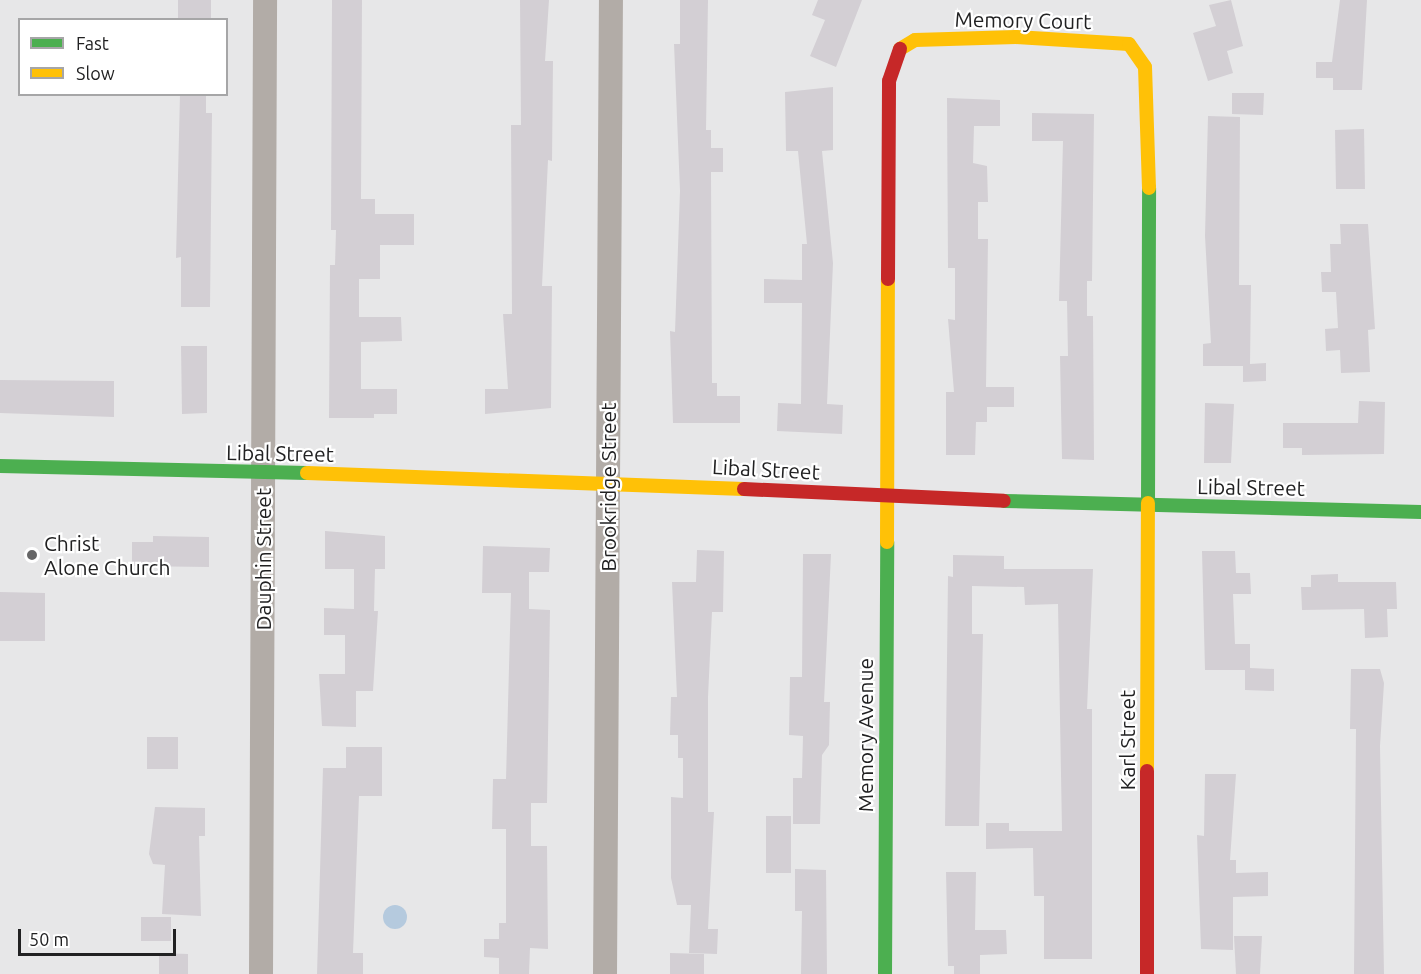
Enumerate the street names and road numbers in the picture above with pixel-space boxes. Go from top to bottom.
street label: Memory Court [954,6,1092,34]
street label: Brookridge Street [595,403,621,571]
street label: Libal Street [226,439,334,467]
street label: Libal Street [712,454,820,484]
street label: Libal Street [1197,473,1305,501]
street label: Dauphin Street [250,488,276,630]
street label: Memory Avenue [852,658,878,812]
street label: Karl Street [1114,690,1140,790]

